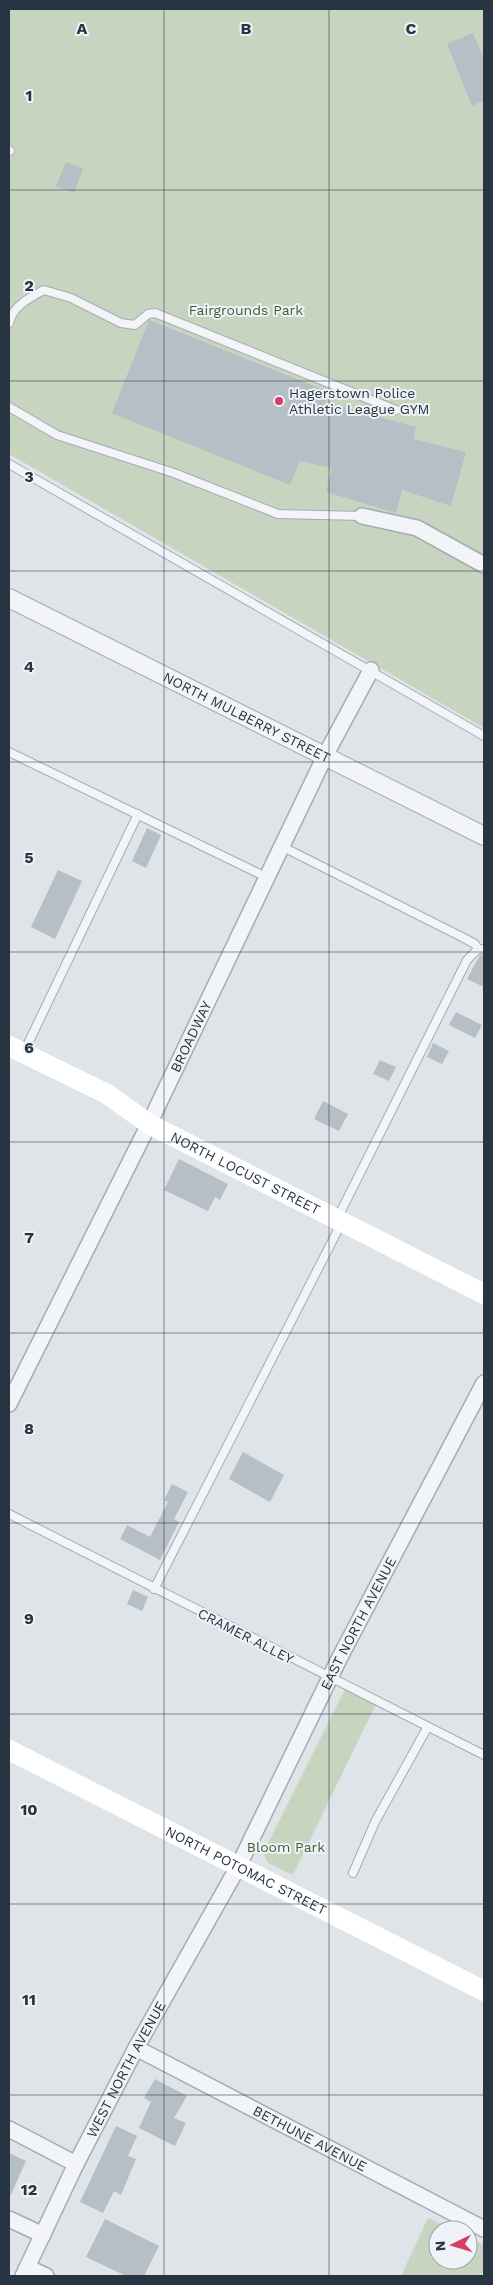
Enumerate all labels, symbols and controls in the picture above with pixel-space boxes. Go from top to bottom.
text: A [77,19,88,38]
text: B [241,19,252,38]
text: C [406,19,417,38]
text: 1 [26,86,32,105]
text: 2 [24,276,34,295]
park label: Fairgrounds Park [189,302,303,318]
place label: Hagerstown Police Athletic League GYM [289,385,429,417]
marker: Hagerstown Police Athletic League GYM [273,395,285,407]
text: 3 [24,467,34,486]
text: 4 [24,657,34,676]
street label: NORTH MULBERRY STREET [161,669,334,766]
text: 5 [24,848,34,867]
street label: BROADWAY [167,998,215,1075]
text: 6 [24,1038,34,1057]
street label: NORTH LOCUST STREET [168,1128,323,1218]
text: 7 [24,1228,34,1247]
text: 8 [24,1419,34,1438]
street label: EAST NORTH AVENUE [317,1554,399,1693]
street label: CRAMER ALLEY [195,1605,297,1667]
text: 9 [24,1609,34,1628]
text: 10 [20,1800,38,1819]
street label: NORTH POTOMAC STREET [163,1823,330,1918]
park label: Bloom Park [247,1839,325,1855]
text: 11 [22,1990,36,2009]
street label: WEST NORTH AVENUE [83,1998,169,2140]
street label: BETHUNE AVENUE [250,2102,369,2175]
text: 12 [21,2180,37,2199]
north arrow [428,2220,478,2270]
text: N [432,2240,448,2252]

